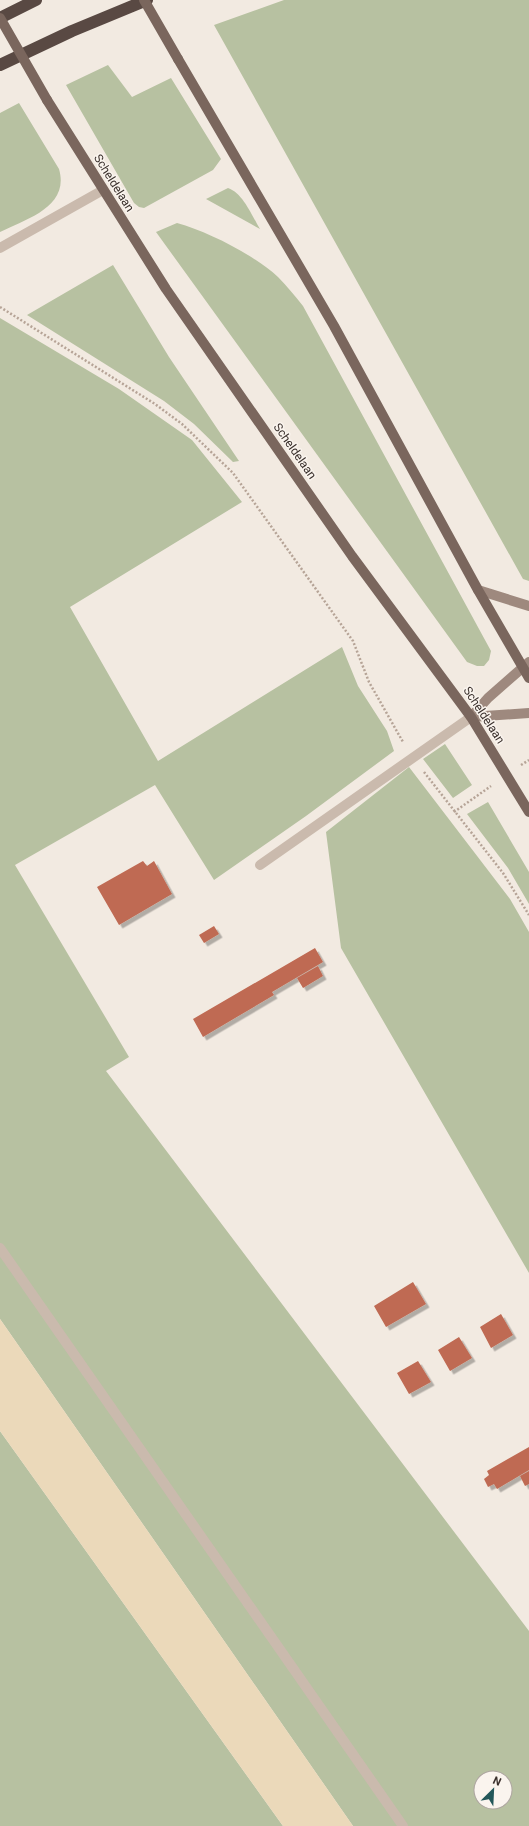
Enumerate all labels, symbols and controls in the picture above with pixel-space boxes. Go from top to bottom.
street label: Scheldelaan [91,152,137,214]
street label: Scheldelaan [271,420,319,482]
street label: Scheldelaan [460,684,508,746]
north arrow [473,1770,513,1810]
text: N [491,1774,503,1789]

